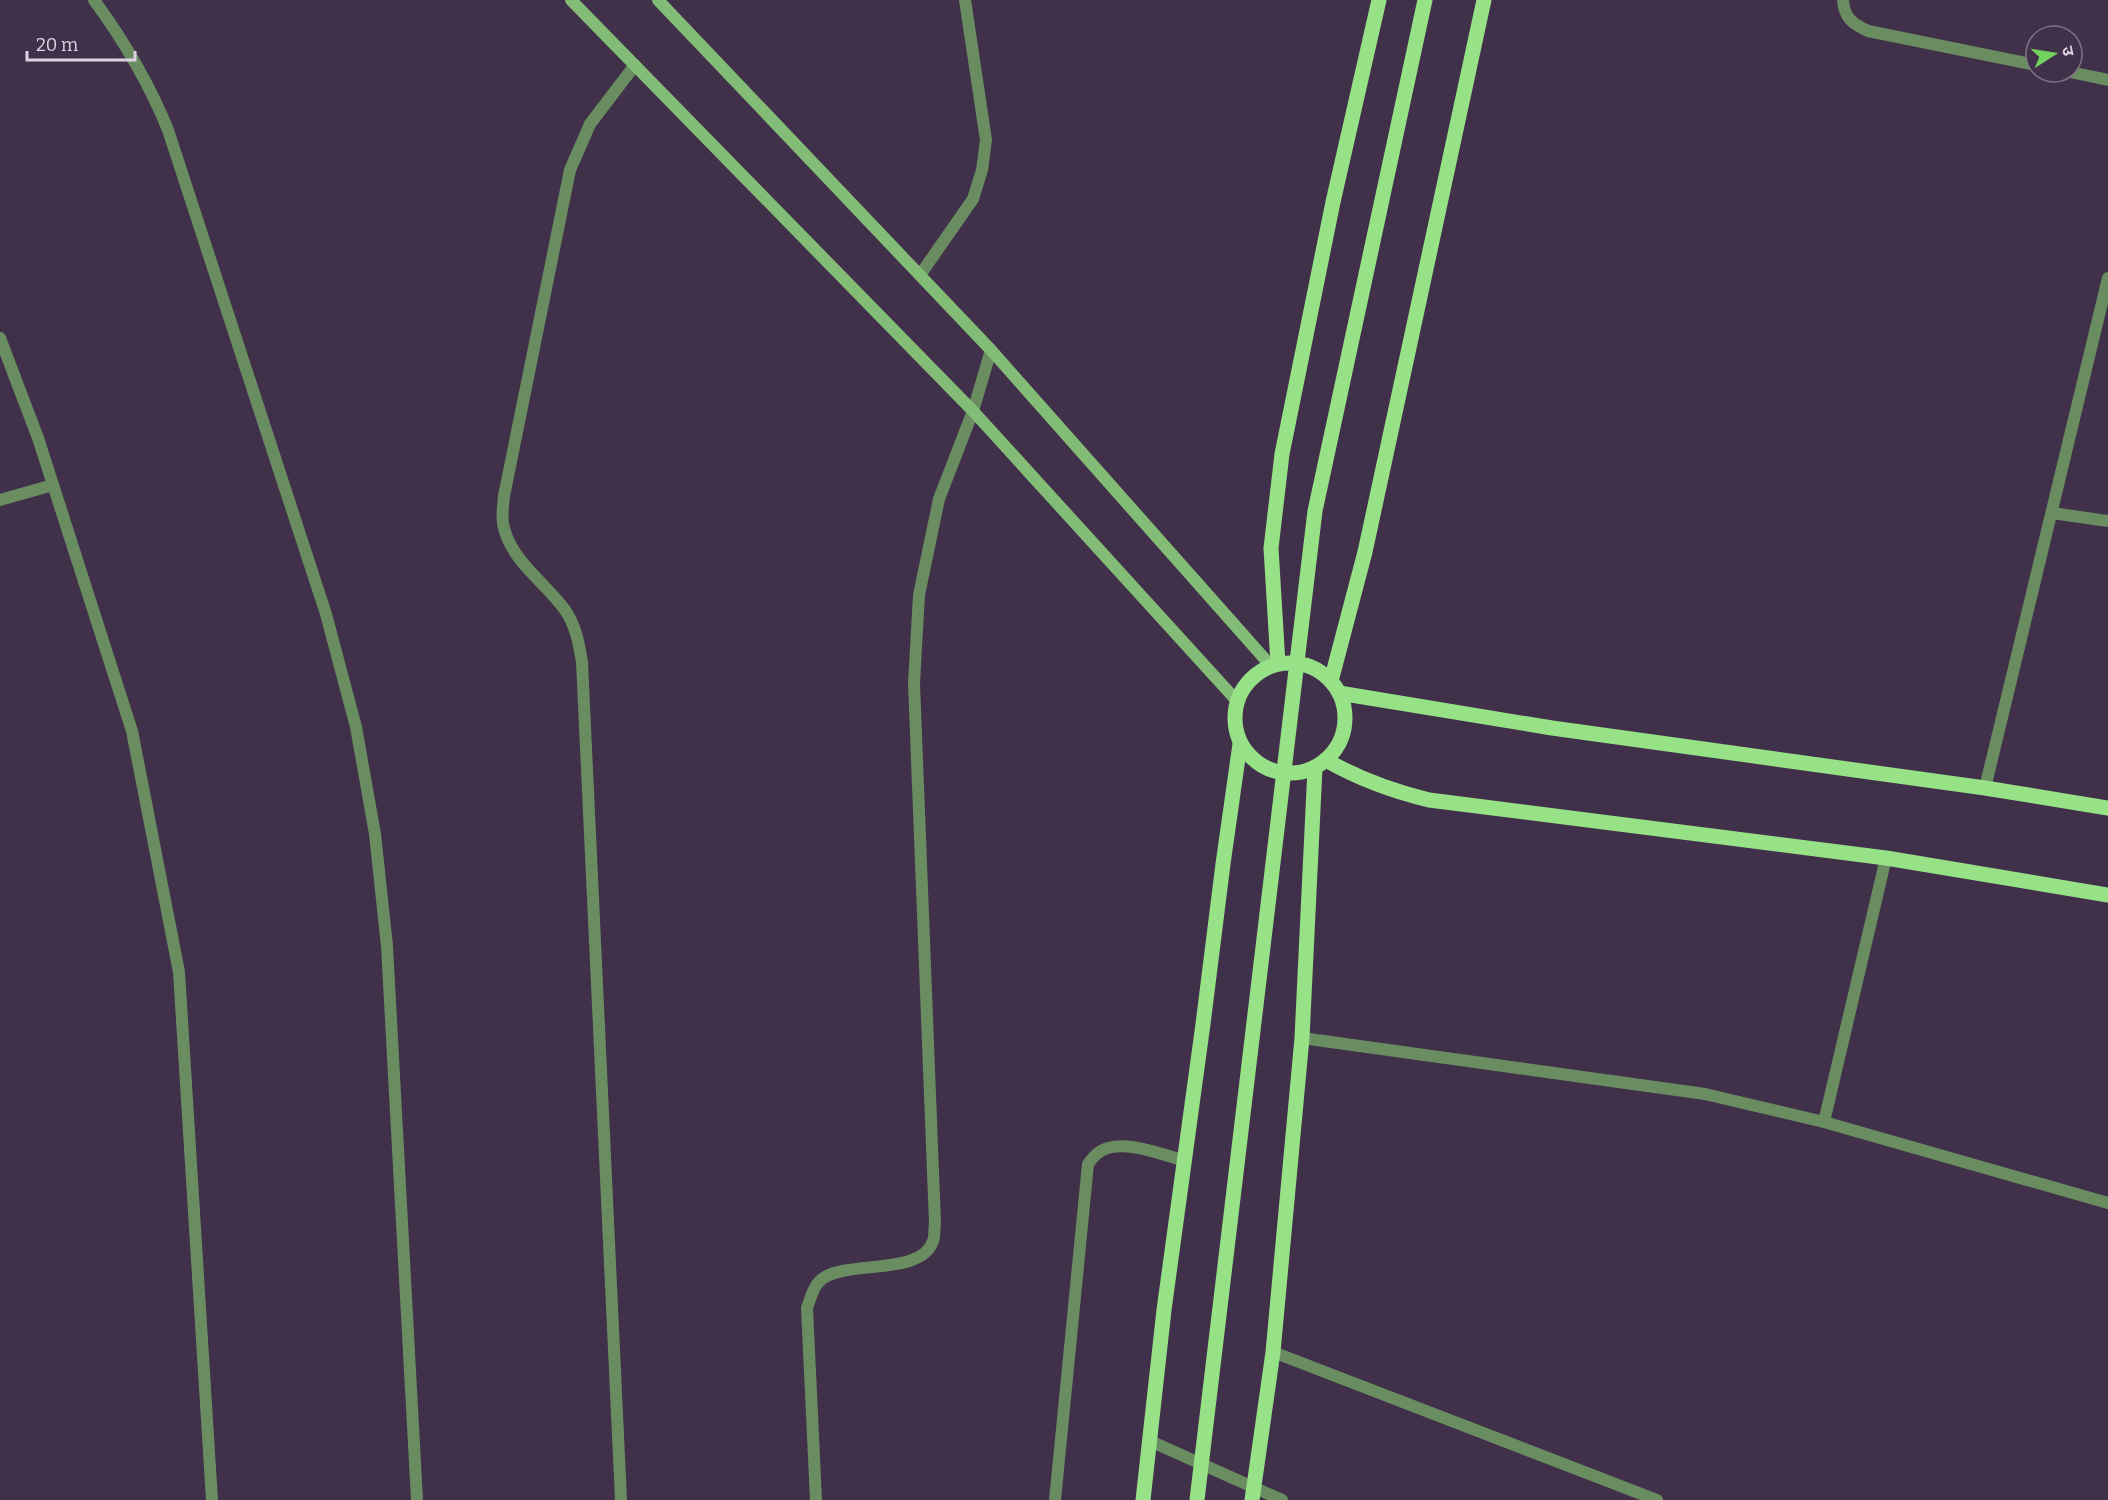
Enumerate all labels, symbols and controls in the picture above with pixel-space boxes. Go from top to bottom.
scale bar [27,24,135,62]
north arrow [2024,24,2084,84]
text: 20 m [36,34,78,56]
text: उ [2058,44,2079,58]

